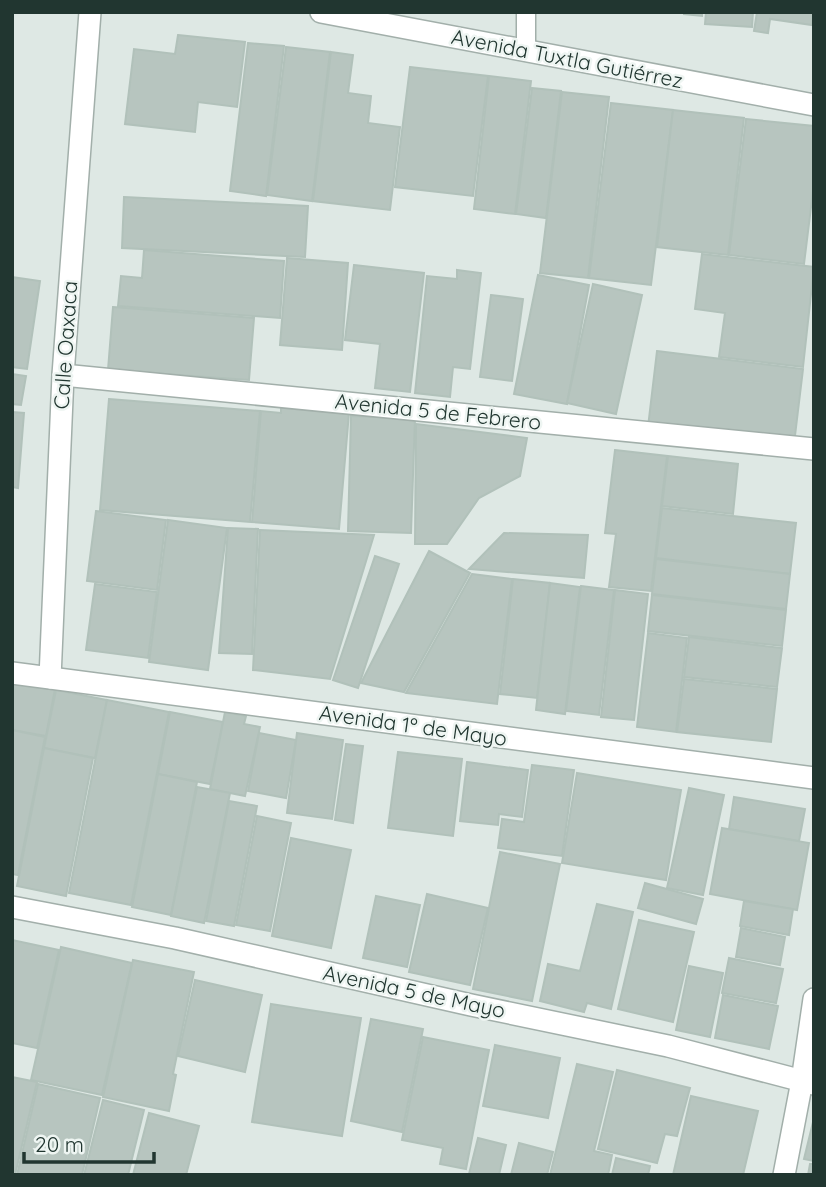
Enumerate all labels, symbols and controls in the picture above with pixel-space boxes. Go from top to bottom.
street label: Avenida Tuxtla Gutiérrez [449,23,685,93]
street label: Calle Oaxaca [48,280,82,410]
street label: Avenida 5 de Febrero [334,387,542,435]
street label: Avenida 1º de Mayo [318,699,509,751]
street label: Avenida 5 de Mayo [321,959,508,1023]
scale bar [24,1120,154,1164]
text: 20 m [35,1131,84,1157]

